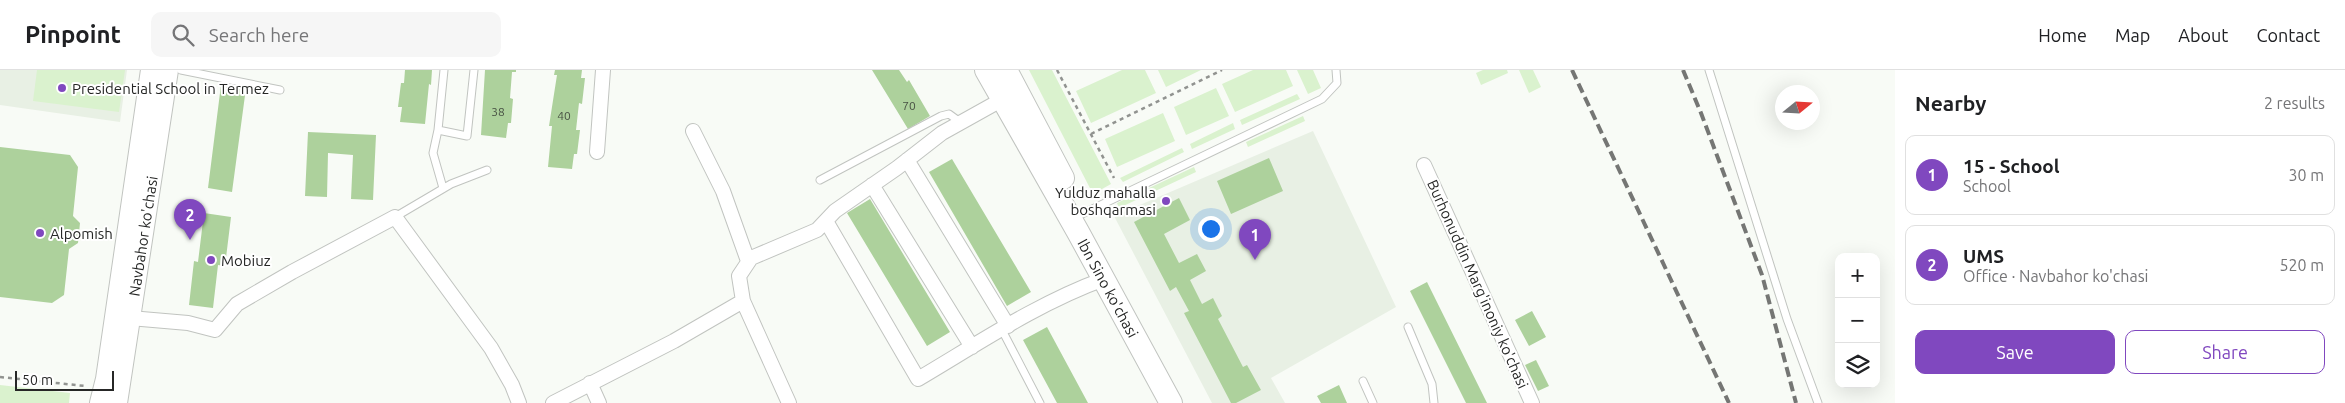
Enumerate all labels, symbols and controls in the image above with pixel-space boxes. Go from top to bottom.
search box [151,12,501,57]
text: Pinpoint [25,21,121,48]
icon: search [169,21,197,49]
text: Search here [209,24,309,46]
text: Home [2038,25,2087,45]
text: Map [2115,25,2150,45]
text: About [2178,25,2228,45]
text: Contact [2256,25,2320,45]
place label: Presidential School in Termez [72,80,269,97]
marker: Presidential School in Termez [56,82,68,94]
north arrow [1775,85,1820,130]
text: Nearby [1915,91,1986,115]
text: 2 results [2264,94,2325,112]
house number: 70 [902,99,916,112]
house number: 38 [491,105,505,118]
house number: 40 [557,109,571,122]
text: 15 - School [1963,155,2060,177]
text: 1 [1927,166,1937,184]
text: 30 m [2288,166,2324,184]
street label: Navbahor ko'chasi [125,175,160,297]
street label: Burhonuddin Marg'inoniy ko'chasi [1424,177,1532,391]
text: School [1963,177,2011,195]
place label: Yulduz mahalla boshqarmasi [1055,184,1156,218]
marker: Yulduz mahalla boshqarmasi [1160,195,1172,207]
pin: 2 [174,199,206,240]
your location [1198,216,1224,242]
pin: 1 [1239,219,1271,260]
place label: Alpomish [50,225,113,242]
marker: Alpomish [34,227,46,239]
street label: Ibn Sino ko'chasi [1075,236,1142,340]
text: UMS [1963,245,2004,267]
place label: Mobiuz [221,252,271,269]
map controls [1835,253,1880,388]
button: + [1835,253,1880,298]
marker: Mobiuz [205,254,217,266]
text: 2 [1927,256,1937,274]
text: 520 m [2279,256,2324,274]
text: Office · Navbahor ko'chasi [1963,267,2149,285]
button: − [1835,298,1880,343]
button: Save [1915,330,2115,374]
button: Share [2125,330,2325,374]
button: layers [1835,343,1880,388]
scale bar [15,368,114,391]
text: 50 m [22,372,53,388]

